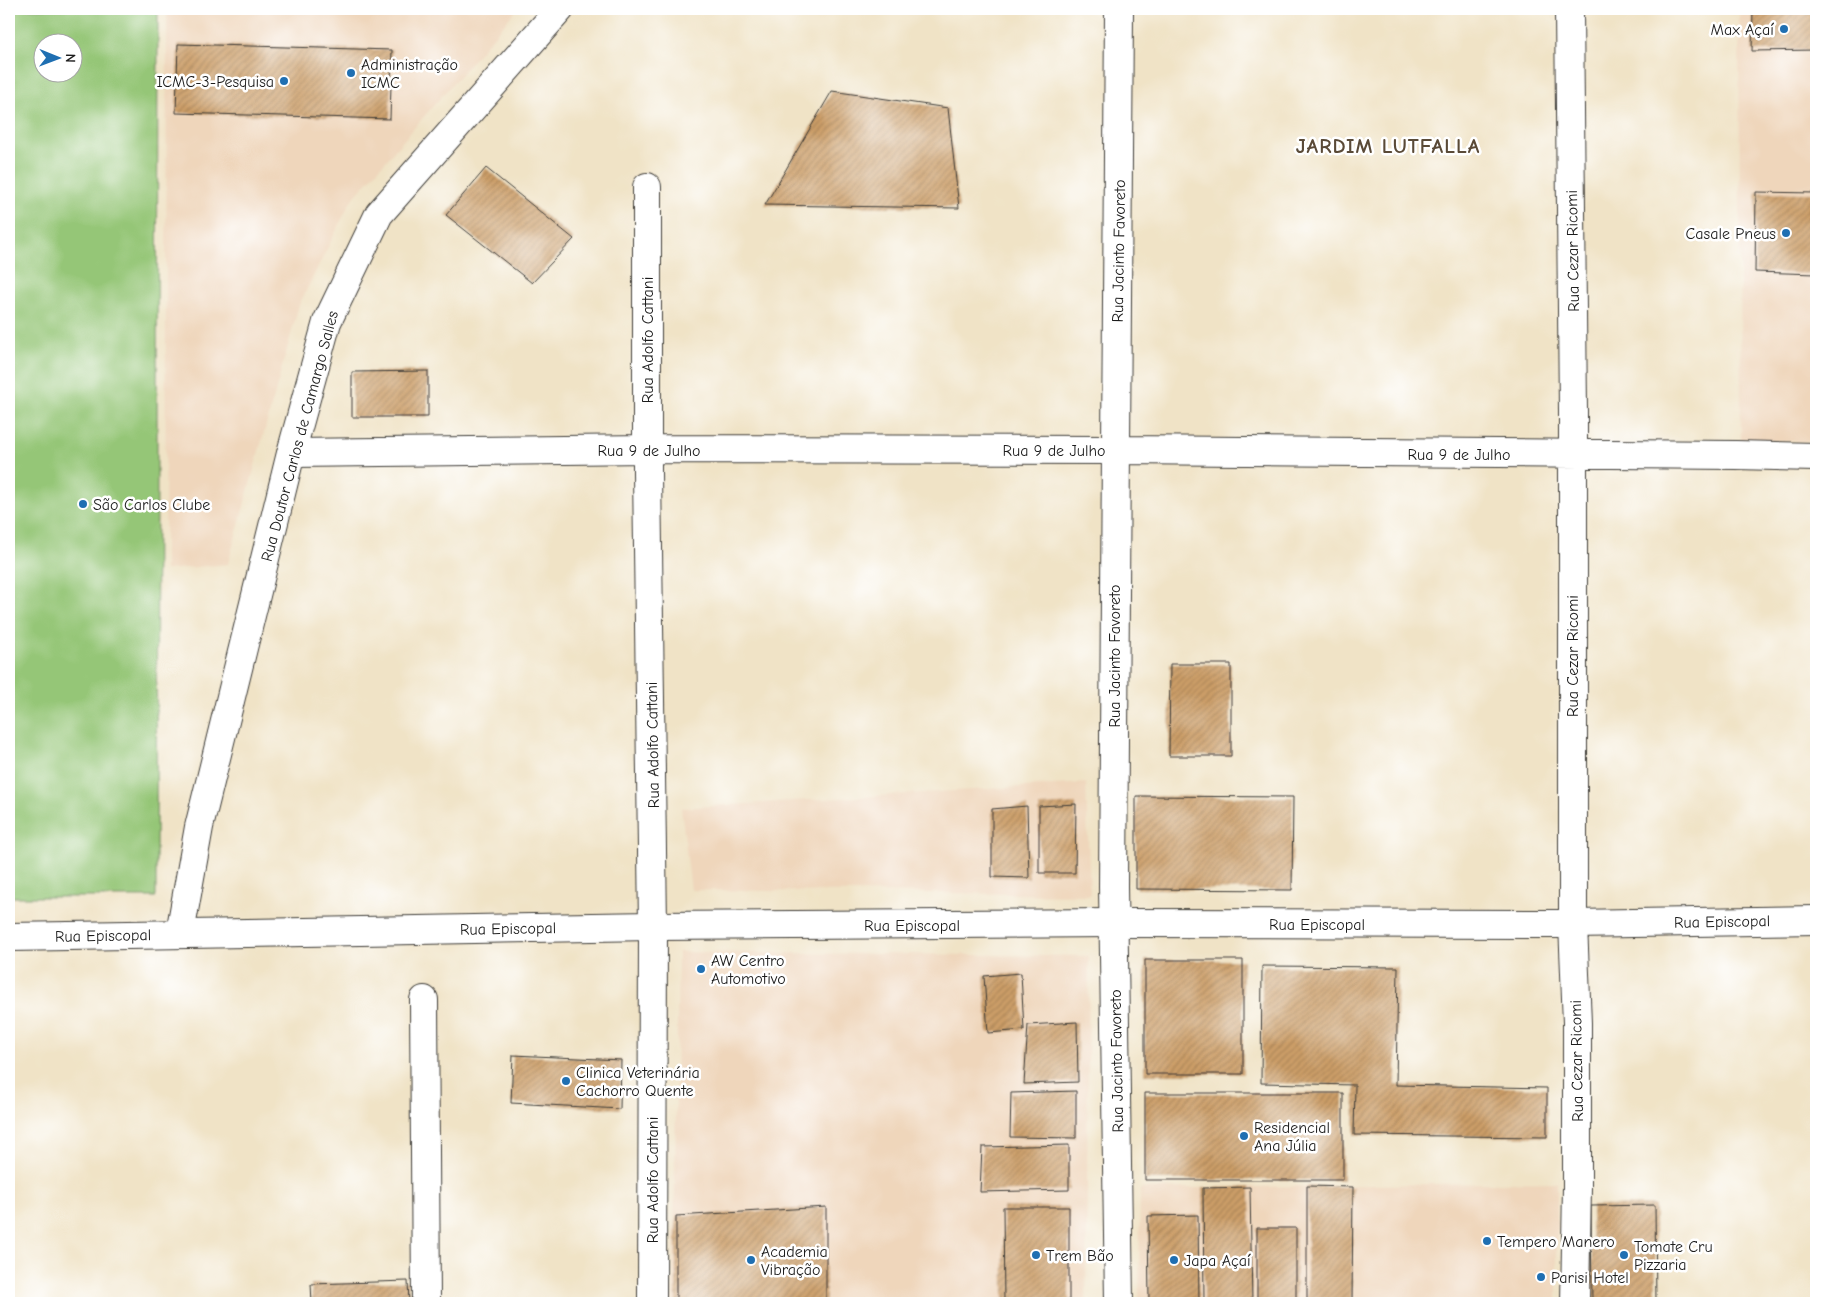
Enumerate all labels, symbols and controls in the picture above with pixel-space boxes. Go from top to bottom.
place label: Max Açaí [1711,21,1774,39]
marker: Max Açaí [1778,23,1790,35]
north arrow [32,32,82,82]
text: N [62,54,79,63]
place label: Administração ICMC [361,56,458,92]
marker: Administração ICMC [345,67,357,79]
place label: ICMC-3-Pesquisa [156,73,274,91]
marker: ICMC-3-Pesquisa [278,75,290,87]
district label: JARDIM LUTFALLA [1296,134,1480,158]
street label: Rua Jacinto Favoreto [1109,179,1129,323]
street label: Rua Cezar Ricomi [1563,190,1583,312]
place label: Casale Pneus [1686,225,1776,243]
marker: Casale Pneus [1780,227,1792,239]
street label: Rua Adolfo Cattani [639,277,657,403]
street label: Rua Doutor Carlos de Camargo Salles [258,309,342,564]
street label: Rua 9 de Julho [597,442,701,460]
street label: Rua 9 de Julho [1002,442,1106,460]
street label: Rua 9 de Julho [1407,446,1511,464]
place label: São Carlos Clube [93,496,210,514]
marker: São Carlos Clube [77,498,89,510]
street label: Rua Jacinto Favoreto [1106,584,1124,728]
street label: Rua Cezar Ricomi [1564,595,1582,717]
street label: Rua Adolfo Cattani [643,682,663,808]
street label: Rua Episcopal [1674,912,1770,932]
street label: Rua Episcopal [1269,916,1365,934]
street label: Rua Episcopal [864,917,960,935]
street label: Rua Episcopal [460,919,556,939]
street label: Rua Episcopal [55,926,151,946]
place label: AW Centro Automotivo [711,952,786,988]
marker: AW Centro Automotivo [695,963,707,975]
street label: Rua Jacinto Favoreto [1107,989,1127,1133]
street label: Rua Cezar Ricomi [1567,1000,1587,1122]
place label: Clinica Veterinária Cachorro Quente [576,1064,700,1100]
marker: Clinica Veterinária Cachorro Quente [560,1075,572,1087]
street label: Rua Adolfo Cattani [644,1117,662,1243]
place label: Residencial Ana Júlia [1254,1119,1330,1155]
marker: Residencial Ana Júlia [1238,1130,1250,1142]
place label: Tempero Manero [1497,1233,1615,1251]
marker: Tempero Manero [1481,1235,1493,1247]
place label: Tomate Cru Pizzaria [1634,1238,1713,1274]
place label: Academia Vibração [761,1243,828,1279]
place label: Trem Bão [1046,1247,1114,1265]
marker: Trem Bão [1030,1249,1042,1261]
marker: Tomate Cru Pizzaria [1618,1249,1630,1261]
place label: Japa Açaí [1184,1252,1251,1270]
marker: Academia Vibração [745,1254,757,1266]
marker: Japa Açaí [1168,1254,1180,1266]
place label: Parisi Hotel [1551,1269,1629,1287]
marker: Parisi Hotel [1535,1271,1547,1283]

